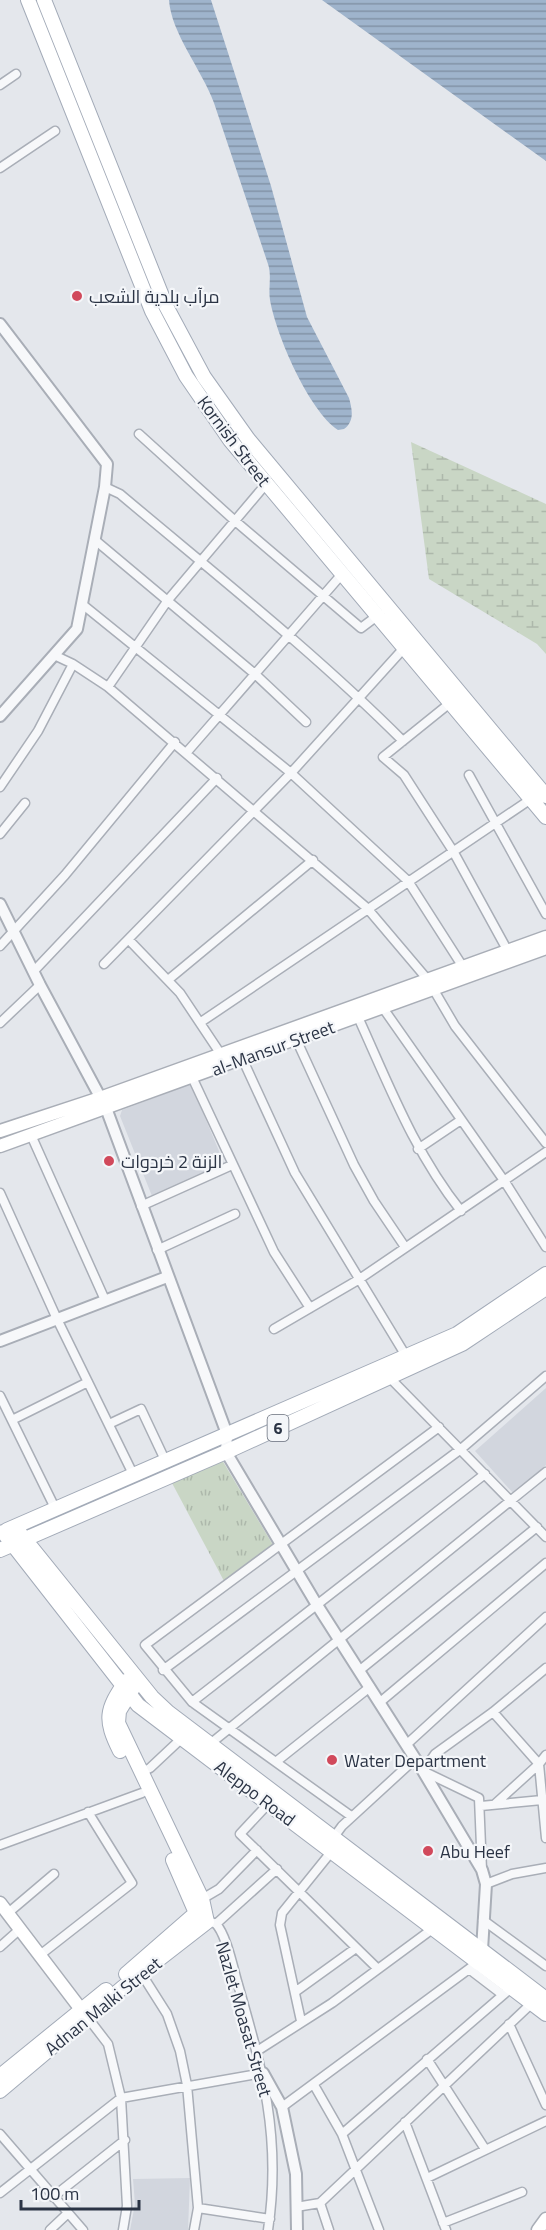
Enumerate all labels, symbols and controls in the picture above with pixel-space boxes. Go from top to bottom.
place label: مرآب بلدية الشعب [89,283,220,310]
marker: مرآب بلدية الشعب [70,289,84,303]
street label: Kornish Street [191,390,278,493]
street label: al-Mansur Street [208,1013,339,1083]
place label: الزنة 2 خردوات [121,1148,222,1175]
marker: الزنة 2 خردوات [102,1154,116,1168]
road number: 6 [268,1415,288,1441]
place label: Water Department [344,1747,487,1774]
marker: Water Department [325,1753,339,1767]
street label: Aleppo Road [209,1754,301,1832]
place label: Abu Heef [440,1838,510,1865]
marker: Abu Heef [421,1844,435,1858]
street label: Nazlet Moasat Street [209,1938,279,2100]
street label: Adnan Malki Street [39,1950,168,2062]
scale bar [21,2173,140,2211]
text: 100 m [30,2180,79,2207]

